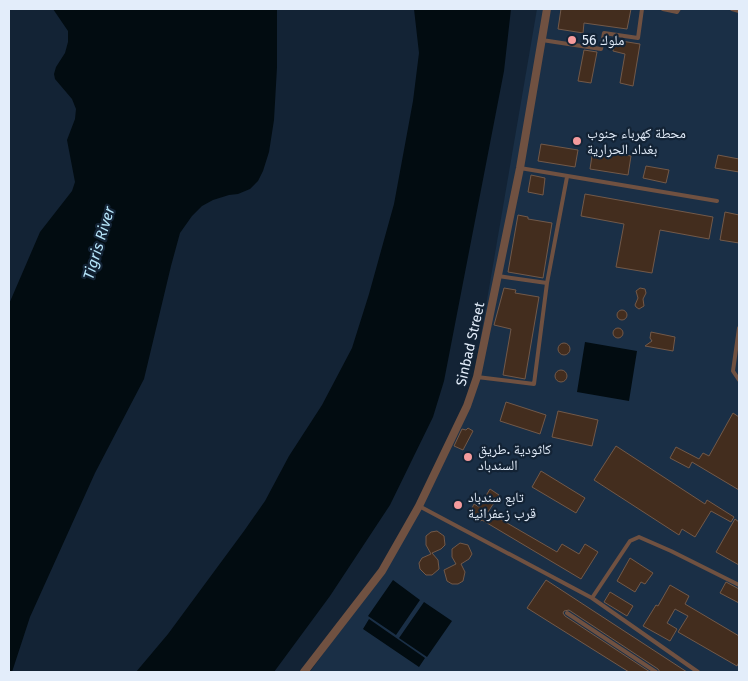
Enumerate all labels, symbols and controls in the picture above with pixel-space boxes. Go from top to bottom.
place label: ملوك 56 [582,32,624,49]
marker: ملوك 56 [566,34,578,46]
place label: محطة كهرباء جنوب بغداد الحرارية [587,125,686,158]
marker: محطة كهرباء جنوب بغداد الحرارية [571,135,583,147]
water label: Tigris River [79,203,119,282]
street label: Sinbad Street [453,300,489,388]
place label: كاثودية .طريق السندباد [478,441,552,474]
marker: كاثودية .طريق السندباد [462,451,474,463]
place label: تابع سندباد قرب زعفرانية [468,489,536,522]
marker: تابع سندباد قرب زعفرانية [452,499,464,511]

